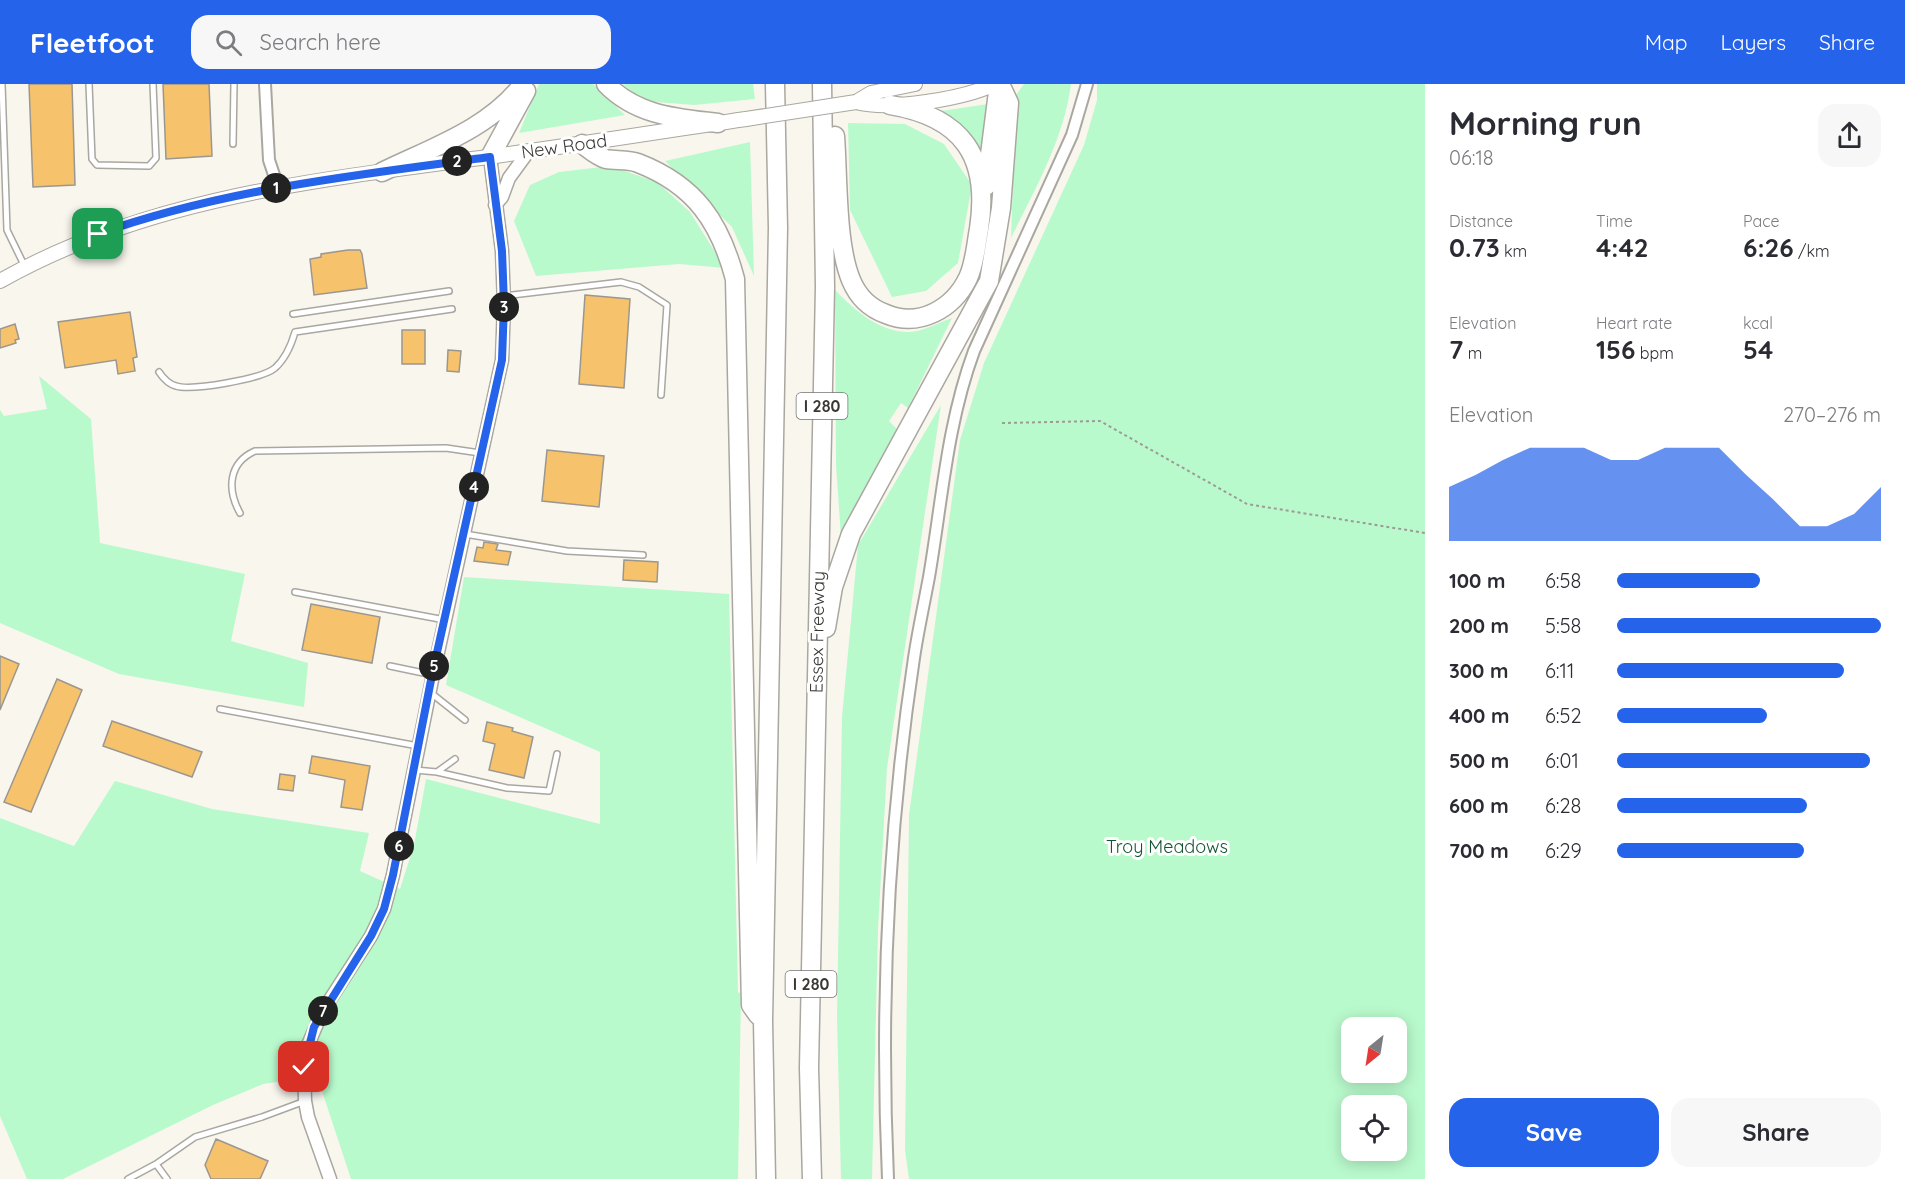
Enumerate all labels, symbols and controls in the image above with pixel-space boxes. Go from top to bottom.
search box [191,15,611,69]
text: Fleetfoot [30,25,155,60]
icon: search [212,26,245,59]
text: Search here [260,28,381,56]
text: Map [1645,29,1688,55]
text: Layers [1721,29,1786,55]
text: Share [1819,29,1875,55]
text: Morning run [1449,102,1642,143]
button: share [1818,104,1881,167]
street label: New Road [520,129,608,163]
text: 06:18 [1449,145,1494,170]
pin: 2 [442,146,472,176]
text: 2 [452,151,462,171]
pin: 1 [261,173,291,203]
text: 1 [273,178,279,198]
pin [72,208,123,259]
text: Distance [1449,211,1513,231]
text: Time [1596,211,1633,231]
text: Pace [1743,211,1779,231]
icon: arrive [81,217,114,250]
text: 0.73 [1449,231,1500,264]
text: 4:42 [1596,231,1648,264]
text: 6:26 [1743,231,1794,264]
text: km [1500,241,1527,261]
text: /km [1794,241,1830,261]
pin: 3 [489,292,519,322]
text: 3 [500,297,508,317]
text: Elevation [1449,313,1516,333]
text: Heart rate [1596,313,1672,333]
text: kcal [1743,313,1773,333]
text: 7 [1449,333,1463,366]
text: 156 [1596,333,1635,366]
text: 54 [1743,333,1773,366]
text: m [1463,343,1482,363]
text: bpm [1635,343,1674,363]
road number: I 280 [796,393,848,419]
text: Elevation [1449,402,1533,427]
text: 270–276 m [1783,402,1881,427]
pin: 4 [459,472,489,502]
text: 4 [469,477,479,497]
text: 100 m [1449,568,1505,593]
text: 6:58 [1545,568,1581,593]
street label: Essex Freeway [804,571,830,693]
text: 200 m [1449,613,1509,638]
text: 5:58 [1545,613,1581,638]
pin: 5 [419,651,449,681]
text: 5 [429,656,439,676]
text: 300 m [1449,658,1508,683]
text: 6:11 [1545,658,1574,683]
text: 400 m [1449,703,1509,728]
text: 6:52 [1545,703,1581,728]
text: 500 m [1449,748,1509,773]
text: 6:01 [1545,748,1579,773]
text: 600 m [1449,793,1509,818]
text: 6:28 [1545,793,1581,818]
pin: 6 [384,831,414,861]
park label: Troy Meadows [1106,835,1228,858]
text: 6 [395,836,403,856]
text: 700 m [1449,838,1509,863]
text: 6:29 [1545,838,1582,863]
road number: I 280 [786,971,836,997]
pin: 7 [308,996,338,1026]
text: 7 [319,1001,327,1021]
north arrow [1341,1017,1407,1083]
map controls [1341,1017,1407,1161]
pin [278,1041,329,1092]
icon: check [287,1050,320,1083]
button: locate [1341,1095,1407,1161]
button: Save [1449,1098,1659,1167]
button: Share [1671,1098,1881,1167]

